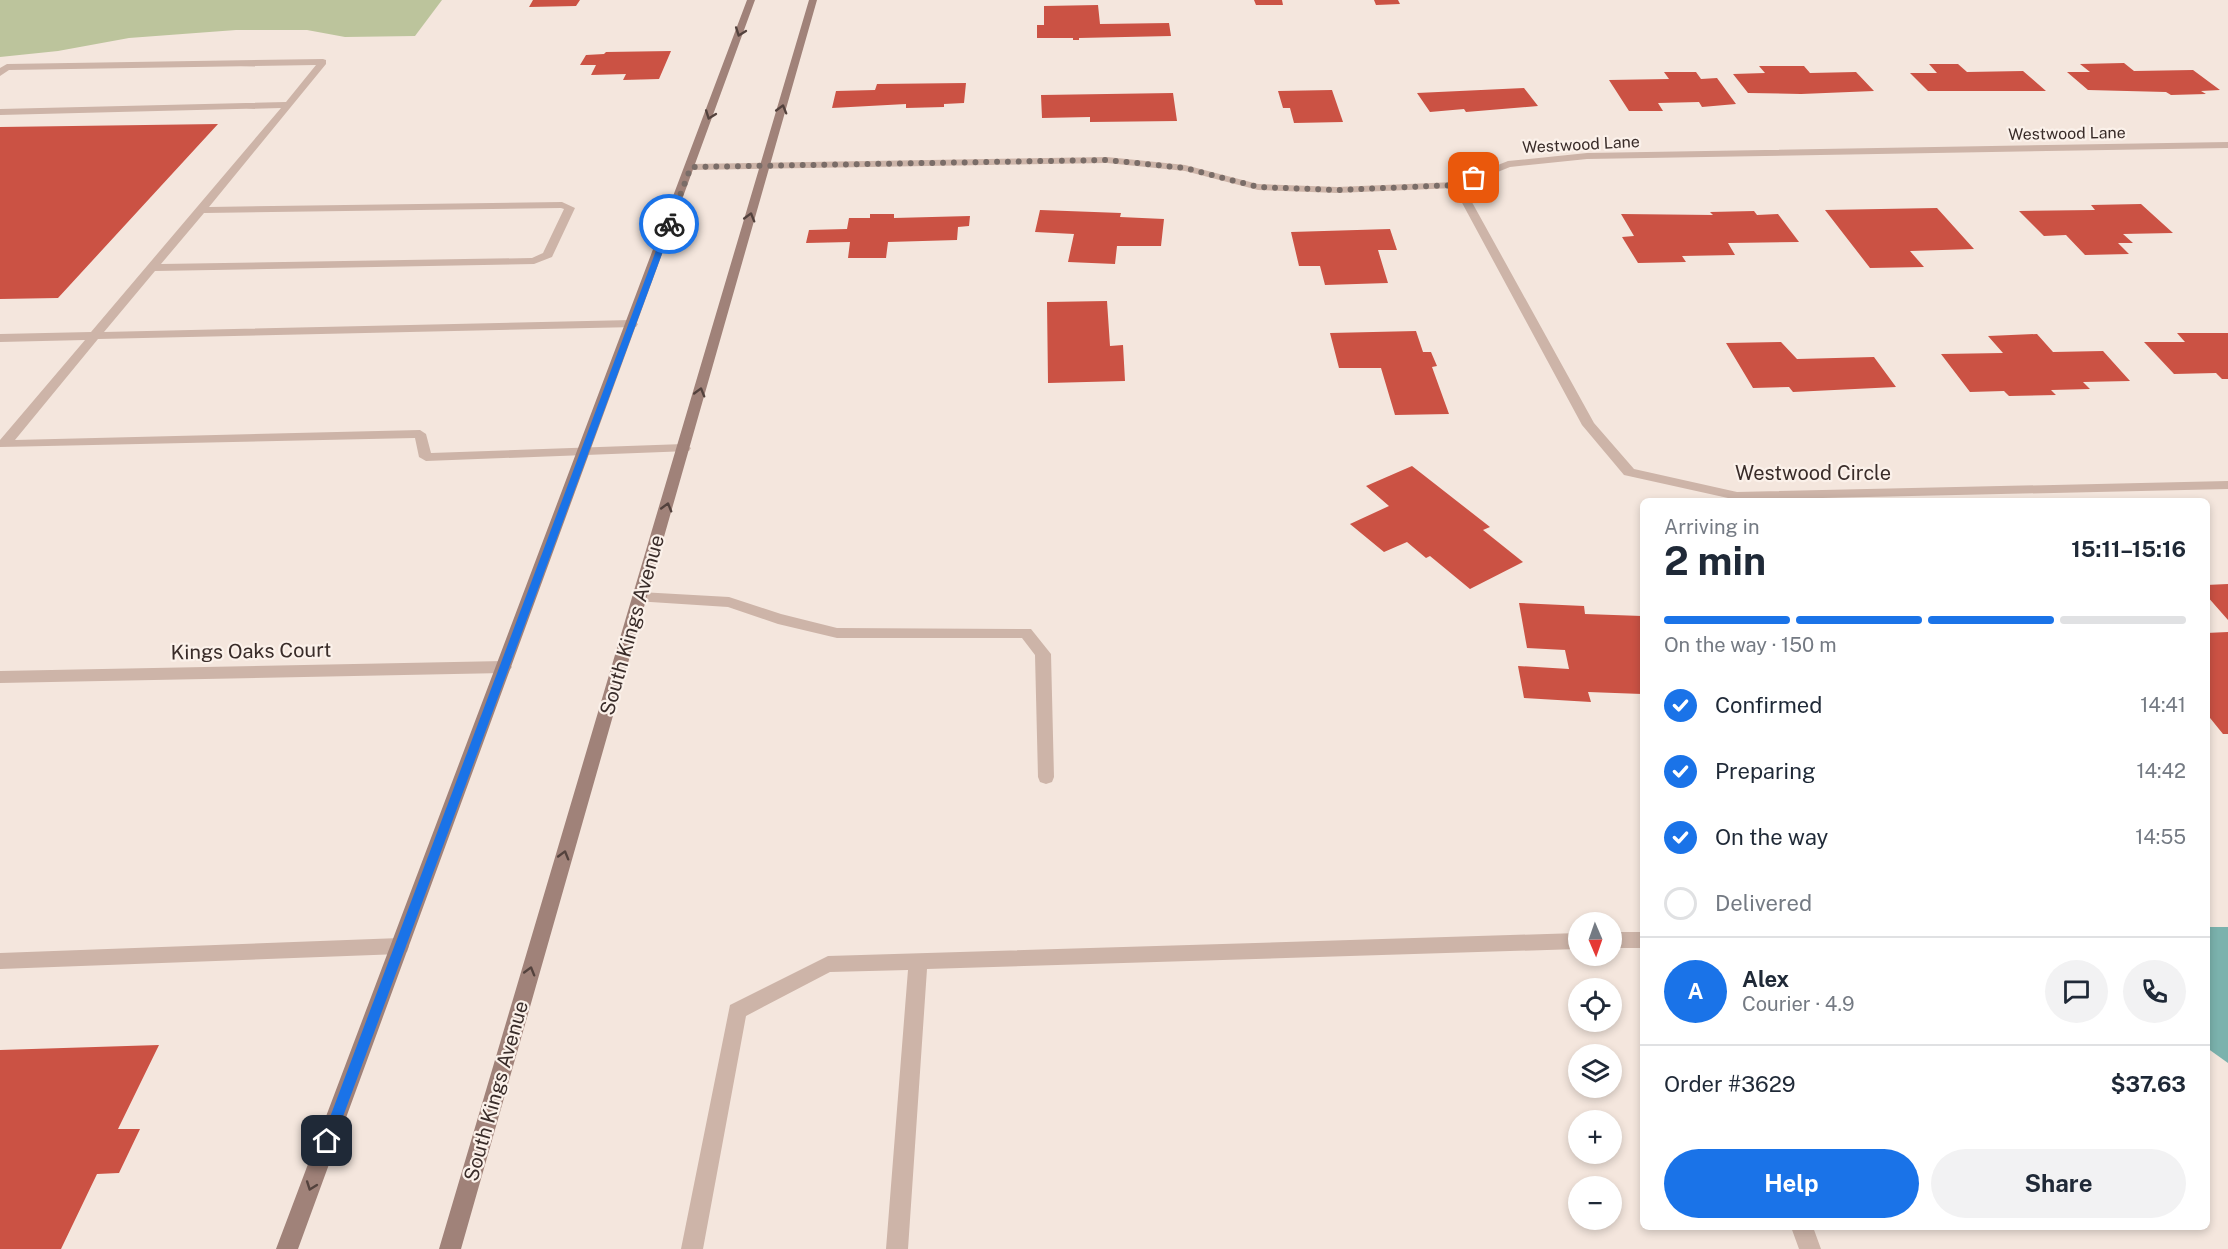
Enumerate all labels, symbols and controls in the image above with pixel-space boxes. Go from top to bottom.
one-way arrow [734,26,747,37]
one-way arrow [775,104,787,115]
one-way arrow [704,109,717,120]
street label: Westwood Lane [2008,123,2126,144]
street label: Westwood Lane [1522,132,1640,157]
pin [1448,152,1499,203]
icon: bag [1457,161,1490,194]
courier [639,194,699,254]
icon: bike [653,208,686,241]
one-way arrow [743,212,755,223]
one-way arrow [693,387,705,398]
street label: Westwood Circle [1735,461,1891,485]
one-way arrow [660,502,672,513]
text: Arriving in [1664,515,1759,539]
street label: South Kings Avenue [595,532,669,718]
text: 15:11–15:16 [2071,536,2186,562]
text: 2 min [1664,538,1766,584]
text: On the way · 150 m [1664,633,1836,657]
street label: Kings Oaks Court [170,638,332,664]
icon: check [1664,689,1697,722]
text: Confirmed [1715,692,1822,718]
text: 14:41 [2140,693,2186,717]
icon: check [1664,755,1697,788]
text: Preparing [1715,758,1816,784]
text: 14:42 [2136,759,2186,783]
icon: check [1664,821,1697,854]
text: On the way [1715,824,1828,850]
text: 14:55 [2135,825,2186,849]
one-way arrow [557,850,569,861]
text: Delivered [1715,890,1812,916]
north arrow [1568,912,1622,966]
map controls [1568,912,1622,1230]
button: chat [2045,960,2108,1023]
button: phone [2123,960,2186,1023]
one-way arrow [523,966,535,977]
text: Alex [1742,966,1789,992]
button: locate [1568,978,1622,1032]
text: A [1688,978,1703,1004]
text: Courier · 4.9 [1742,992,1854,1016]
street label: South Kings Avenue [459,998,533,1184]
button: layers [1568,1044,1622,1098]
text: Order #3629 [1664,1071,1795,1097]
text: $37.63 [2110,1071,2186,1097]
button: + [1568,1110,1622,1164]
pin [301,1115,352,1166]
icon: home [310,1124,343,1157]
button: Help [1664,1149,1919,1218]
button: Share [1931,1149,2186,1218]
button: − [1568,1176,1622,1230]
one-way arrow [305,1180,318,1190]

